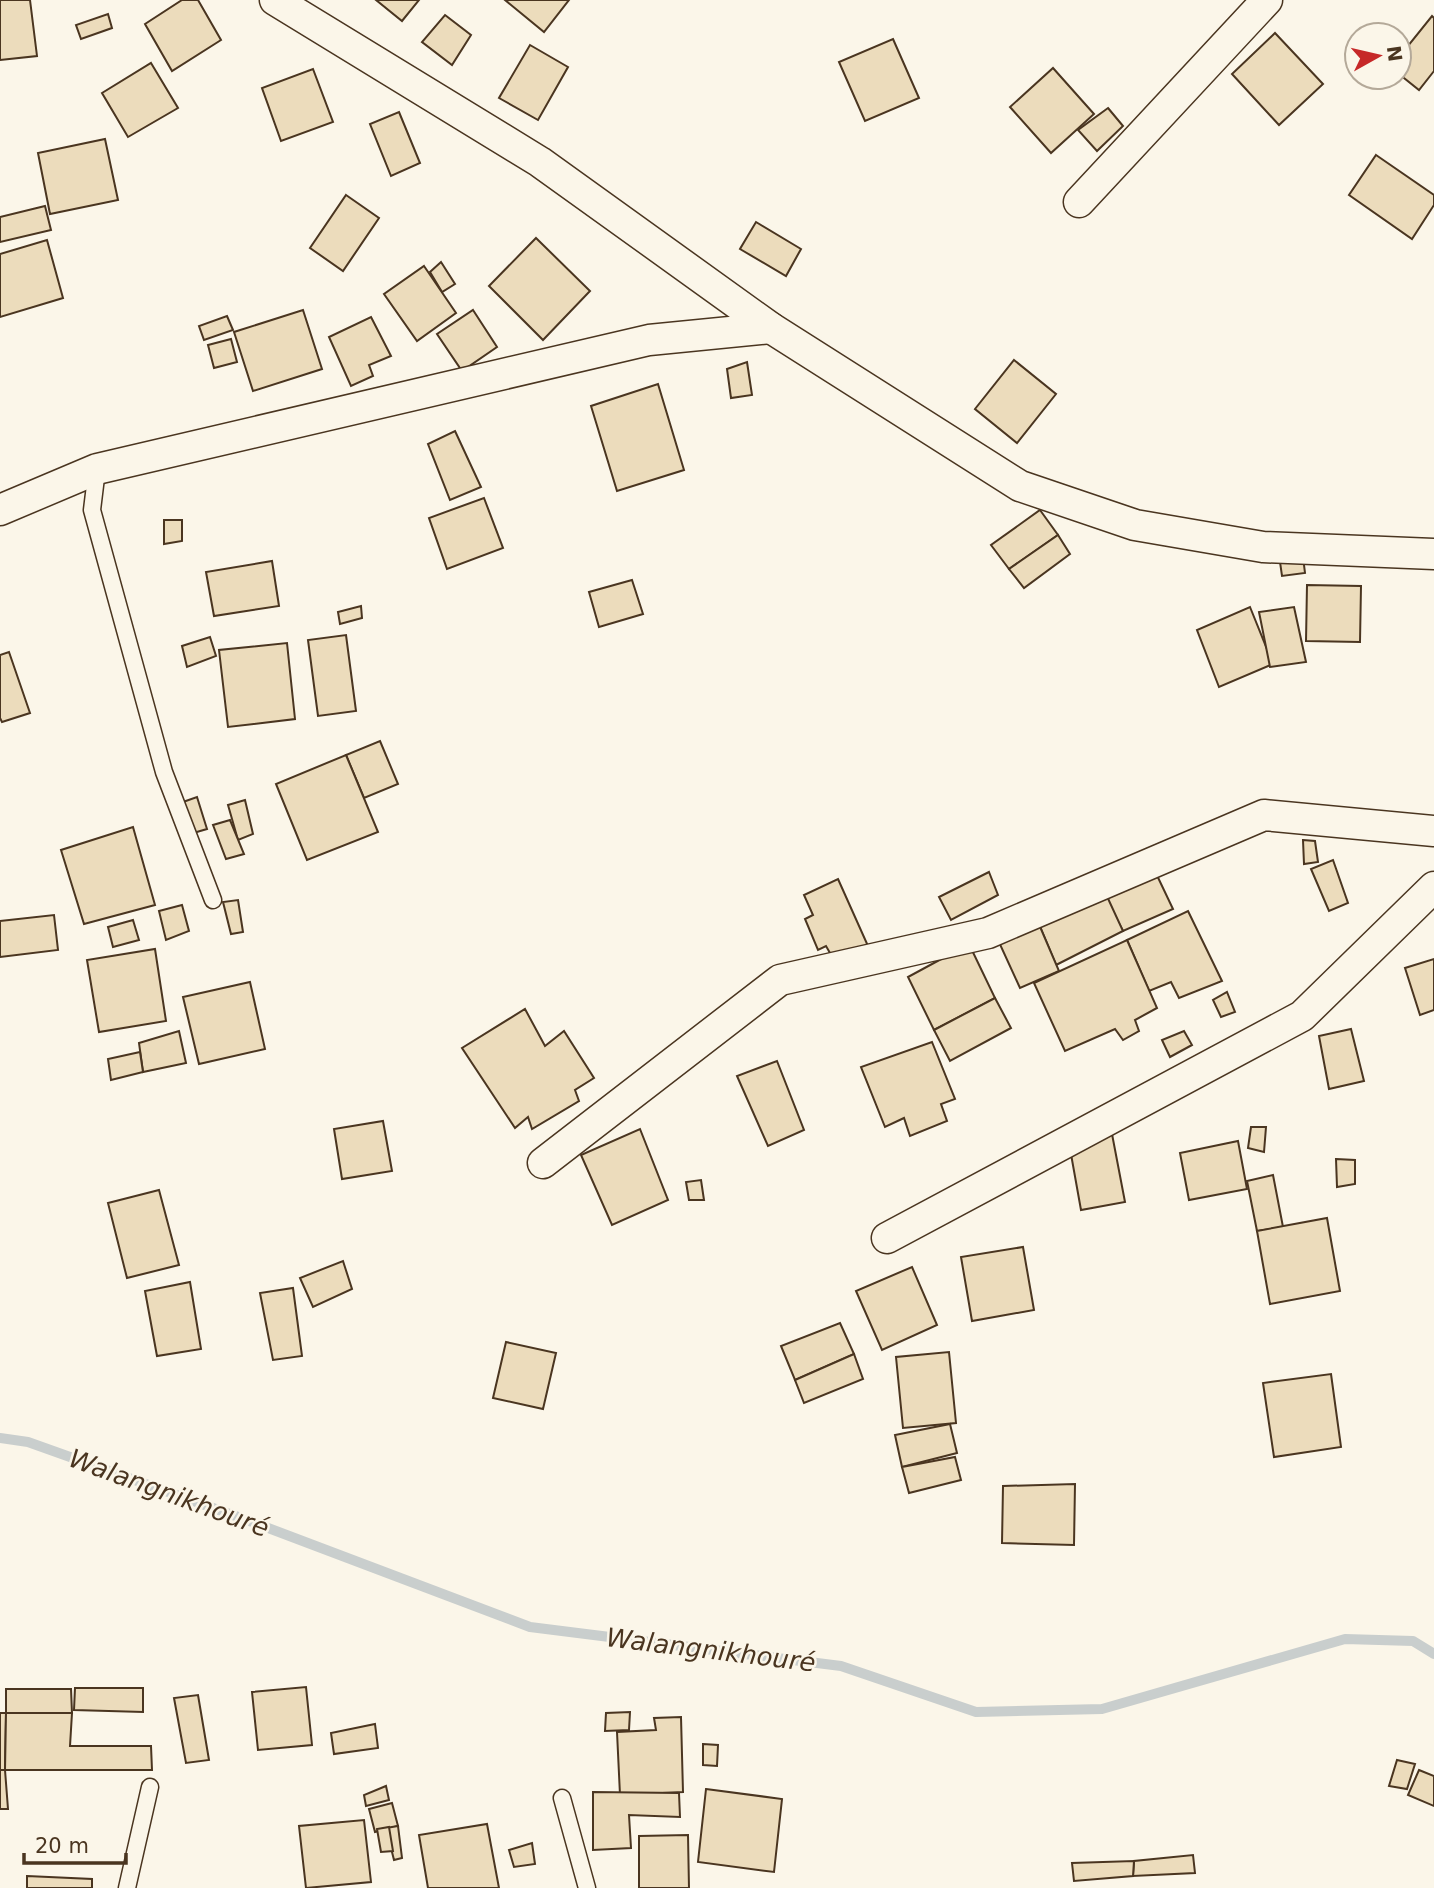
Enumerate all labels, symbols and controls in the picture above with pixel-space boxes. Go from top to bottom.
north arrow [1343,21,1413,91]
text: N [1383,44,1407,63]
water label: Walangnikhouré [65,1443,273,1543]
water label: Walangnikhouré [605,1622,817,1678]
scale bar [24,1822,126,1866]
text: 20 m [35,1834,89,1858]

